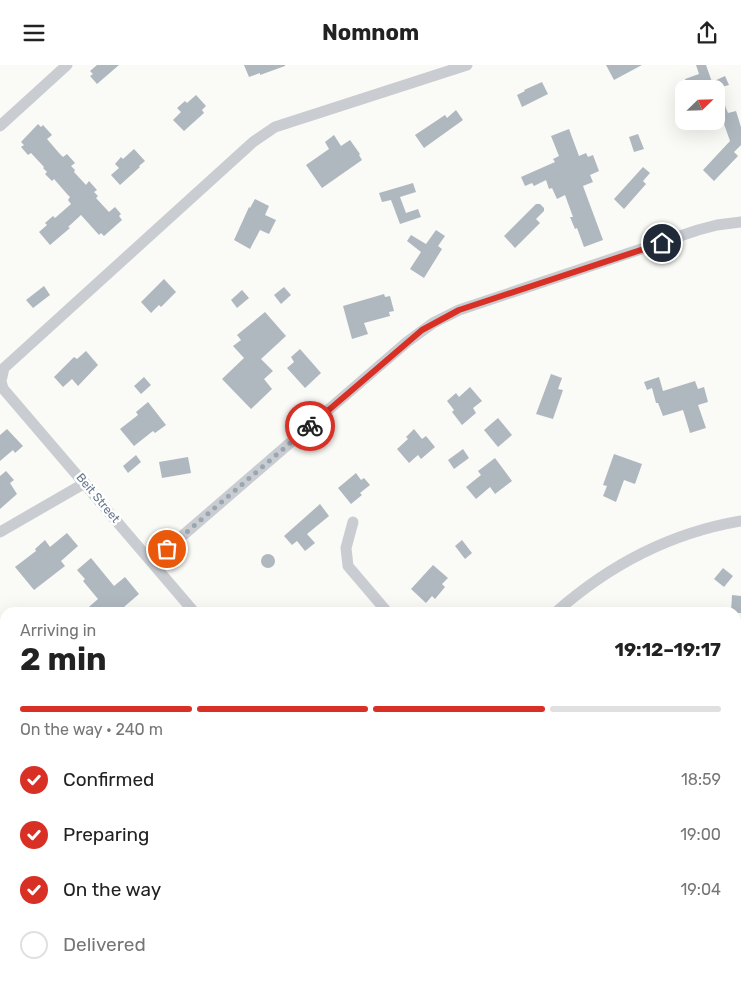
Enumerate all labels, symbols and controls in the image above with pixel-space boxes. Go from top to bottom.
icon: menu [20,19,48,47]
text: Nomnom [322,19,419,46]
icon: share [693,19,721,47]
north arrow [675,80,725,130]
map controls [675,80,725,130]
pin [641,222,683,264]
icon: home [648,229,676,257]
courier [285,401,335,451]
icon: bike [296,412,324,440]
street label: Beit Street [73,471,123,526]
pin [146,528,188,570]
icon: bag [153,535,181,563]
text: Arriving in [20,621,96,640]
text: 19:12–19:17 [614,638,721,661]
text: 2 min [20,640,107,678]
text: On the way · 240 m [20,720,163,739]
icon: check [20,766,48,794]
text: Confirmed [63,768,154,791]
text: 18:59 [681,770,721,789]
icon: check [20,821,48,849]
text: Preparing [63,823,149,846]
text: 19:00 [680,825,721,844]
icon: check [20,876,48,904]
text: On the way [63,878,161,901]
text: 19:04 [680,880,721,899]
text: Delivered [63,933,146,956]

